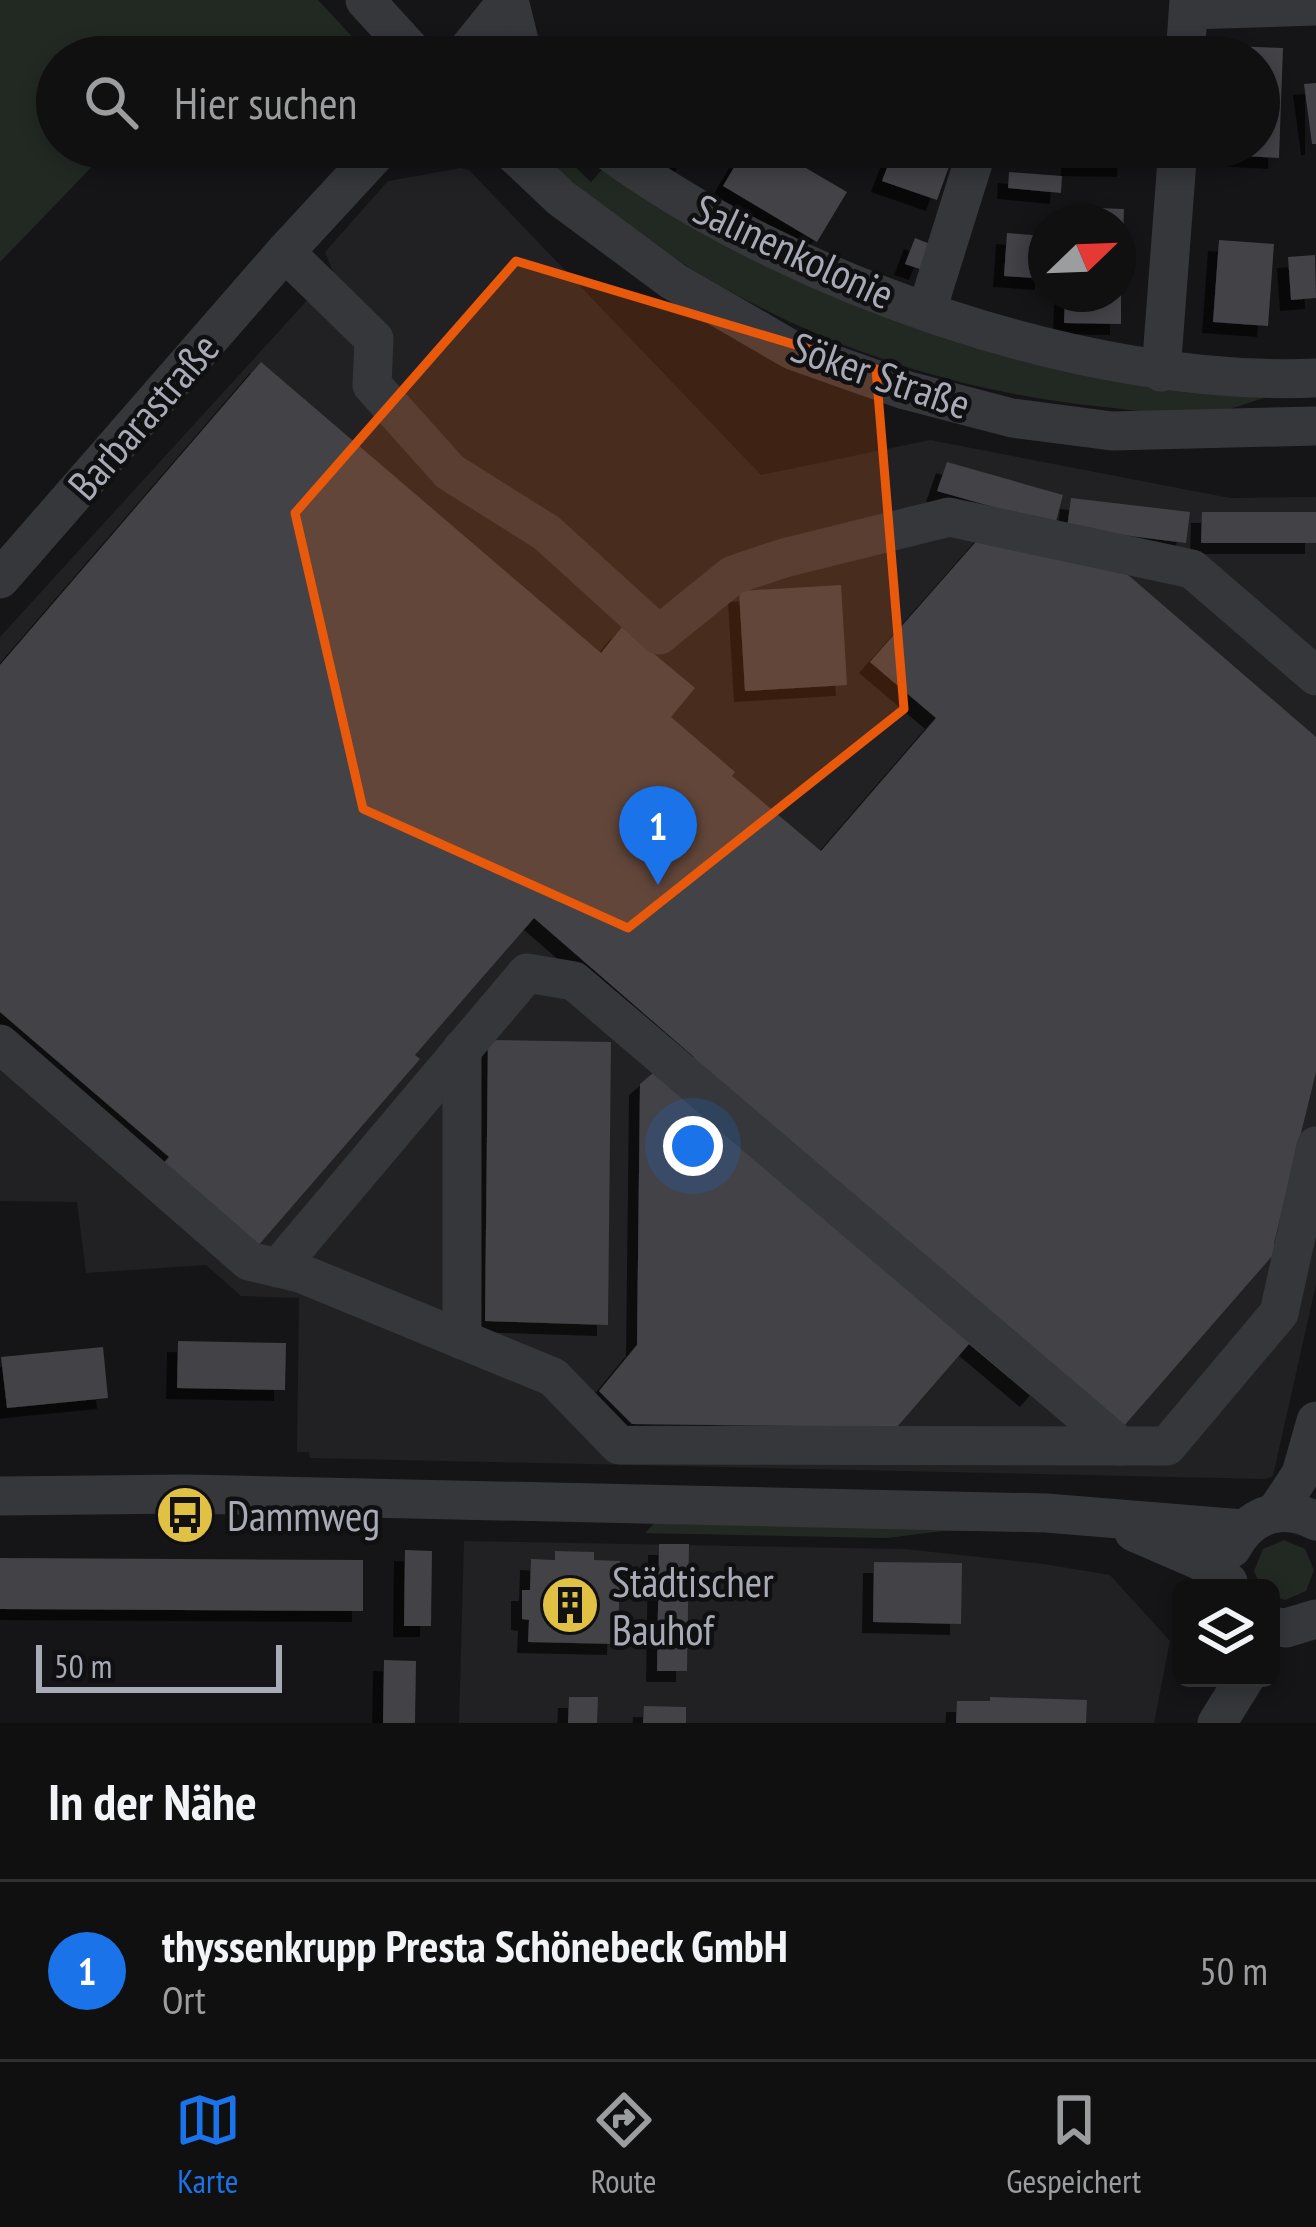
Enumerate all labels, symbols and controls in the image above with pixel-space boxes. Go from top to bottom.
search box [36,36,1280,168]
icon: search [78,69,144,135]
text: Hier suchen [174,73,357,131]
street label: Salinenkolonie [685,181,903,321]
north arrow [1028,204,1136,312]
street label: Söker Straße [784,319,978,431]
street label: Barbarastraße [56,321,230,511]
pin: 1 [619,786,697,885]
your location [663,1116,723,1176]
bus stop icon: Dammweg [154,1484,216,1546]
place label: Dammweg [227,1488,380,1543]
place label: Städtischer Bauhof [612,1554,774,1657]
building icon: Städtischer Bauhof [539,1574,601,1636]
map controls [1172,1579,1280,1687]
button: layers [1172,1579,1280,1687]
scale bar [36,1639,282,1692]
text: 50 m [54,1644,112,1687]
text: In der Nähe [48,1768,257,1834]
text: thyssenkrupp Presta Schönebeck GmbH [162,1916,788,1974]
text: 1 [78,1945,96,1996]
text: 50 m [1199,1945,1268,1996]
text: Ort [162,1974,206,2025]
tab: Karte [175,2087,241,2202]
tab: Route [591,2087,657,2202]
tab: Gespeichert [1006,2087,1141,2202]

